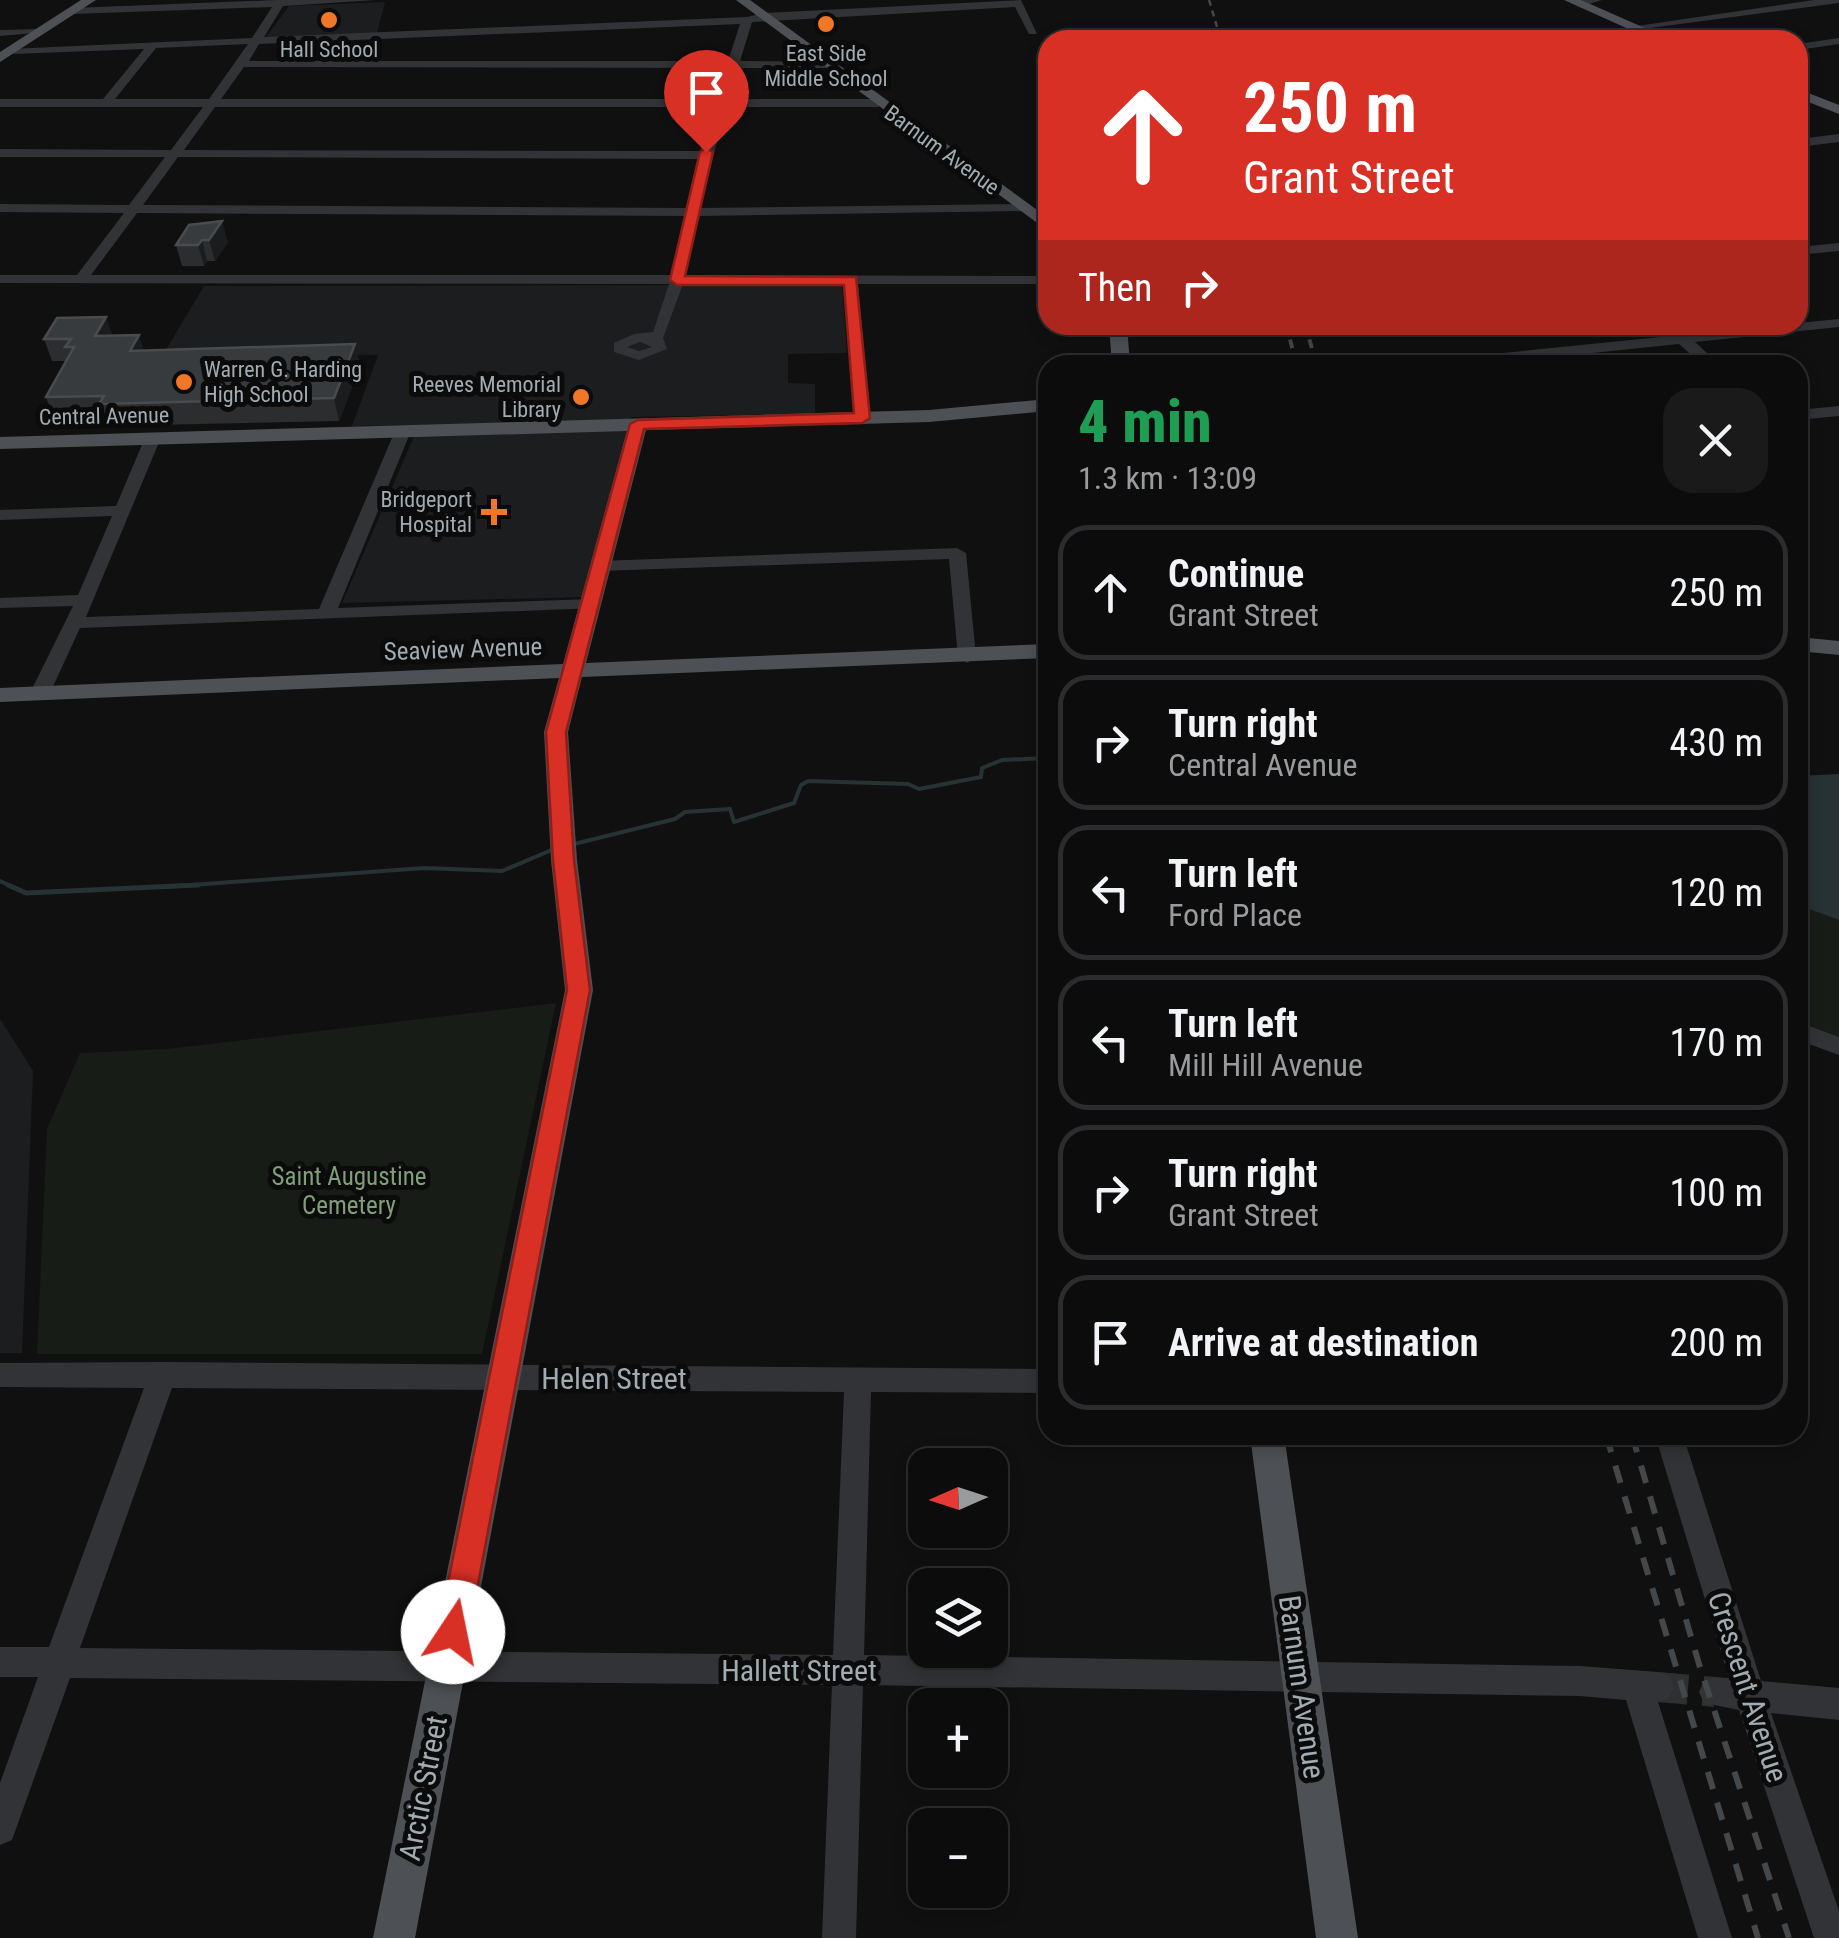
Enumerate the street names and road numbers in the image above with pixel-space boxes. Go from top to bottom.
street label: Barnum Avenue [880,100,1004,200]
street label: Central Avenue [39,402,169,430]
street label: Seaview Avenue [383,632,543,666]
street label: Helen Street [541,1361,687,1396]
street label: Crescent Avenue [1701,1587,1795,1787]
street label: Barnum Avenue [1272,1593,1332,1781]
street label: Hallett Street [721,1653,877,1688]
street label: Arctic Street [392,1713,454,1863]

